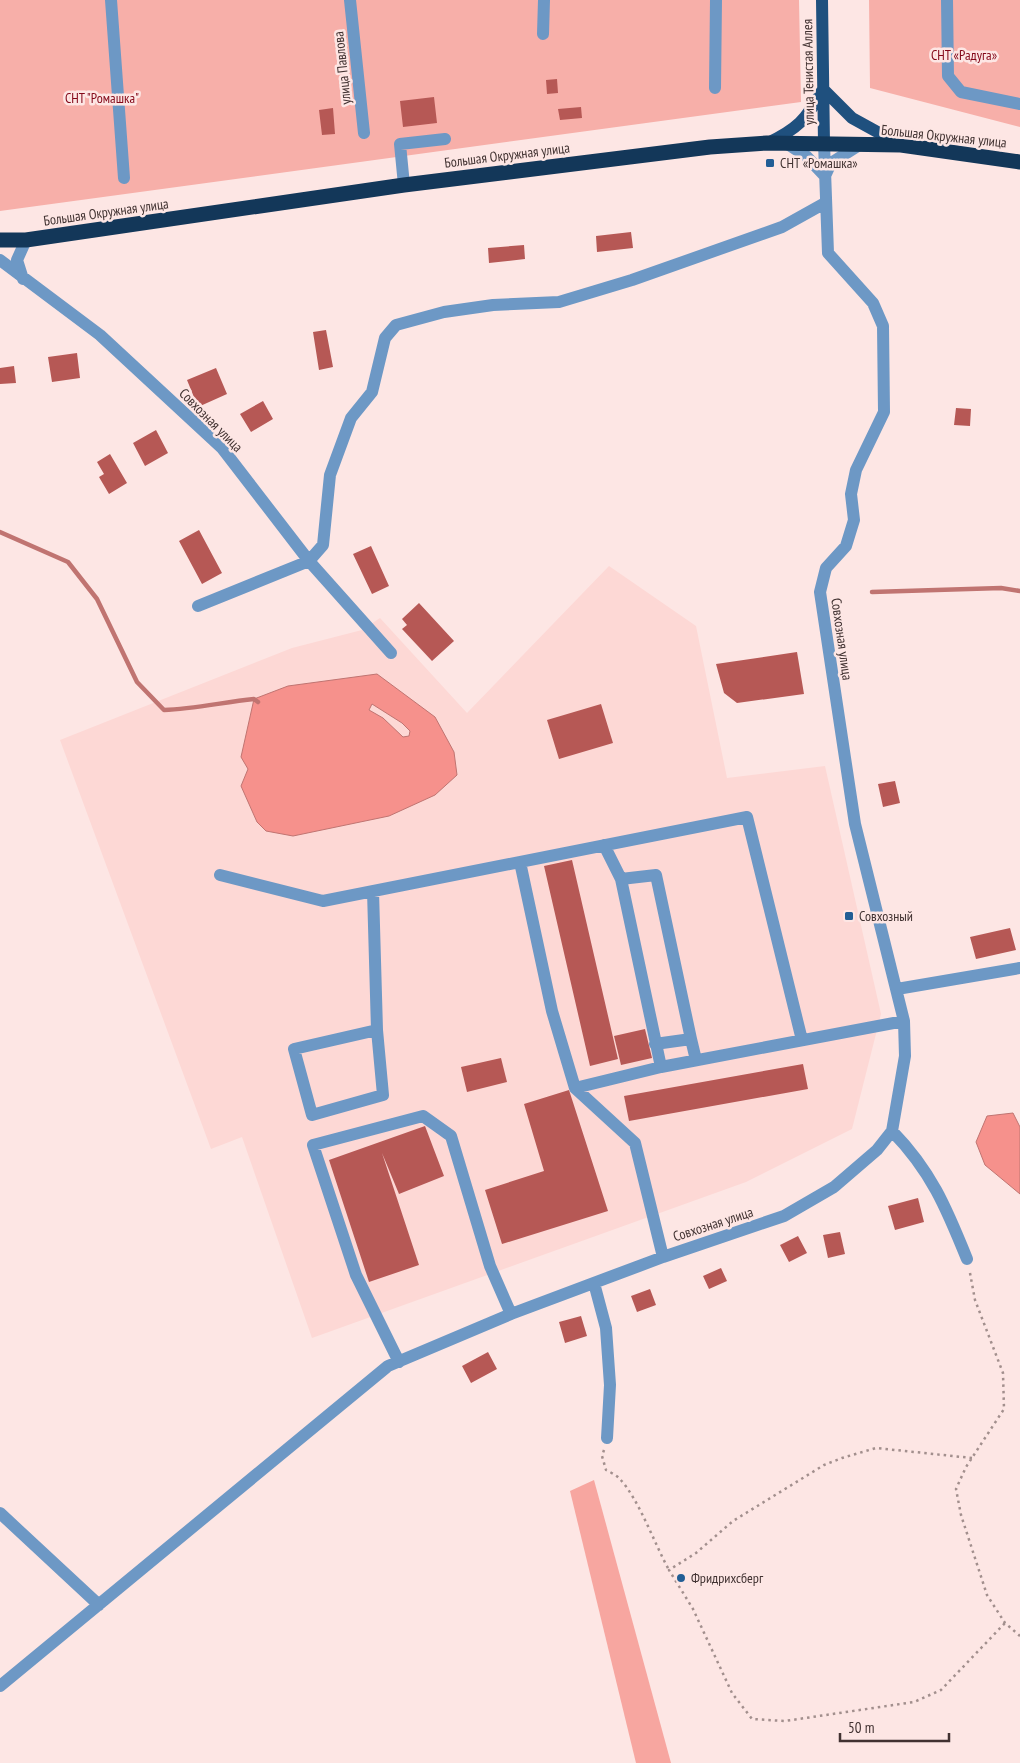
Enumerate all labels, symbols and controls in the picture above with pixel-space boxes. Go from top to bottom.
street label: улица Тенистая Аллея [798,19,818,125]
street label: улица Павлова [329,31,355,105]
park label: СНТ «Радуга» [931,46,997,64]
park label: СНТ "Ромашка" [65,89,139,107]
street label: Большая Окружная улица [880,120,1008,152]
street label: Большая Окружная улица [443,138,571,172]
place label: СНТ «Ромашка» [780,154,858,172]
marker: СНТ «Ромашка» [764,157,776,169]
street label: Большая Окружная улица [42,194,170,230]
street label: Совхозная улица [175,384,247,456]
street label: Совхозная улица [827,597,857,681]
place label: Совхозный [859,907,913,925]
marker: Совхозный [843,910,855,922]
street label: Совхозная улица [671,1203,755,1245]
place label: Фридрихсберг [691,1569,764,1587]
marker: Фридрихсберг [675,1572,687,1584]
scale bar [840,1710,949,1742]
text: 50 m [848,1718,874,1737]

